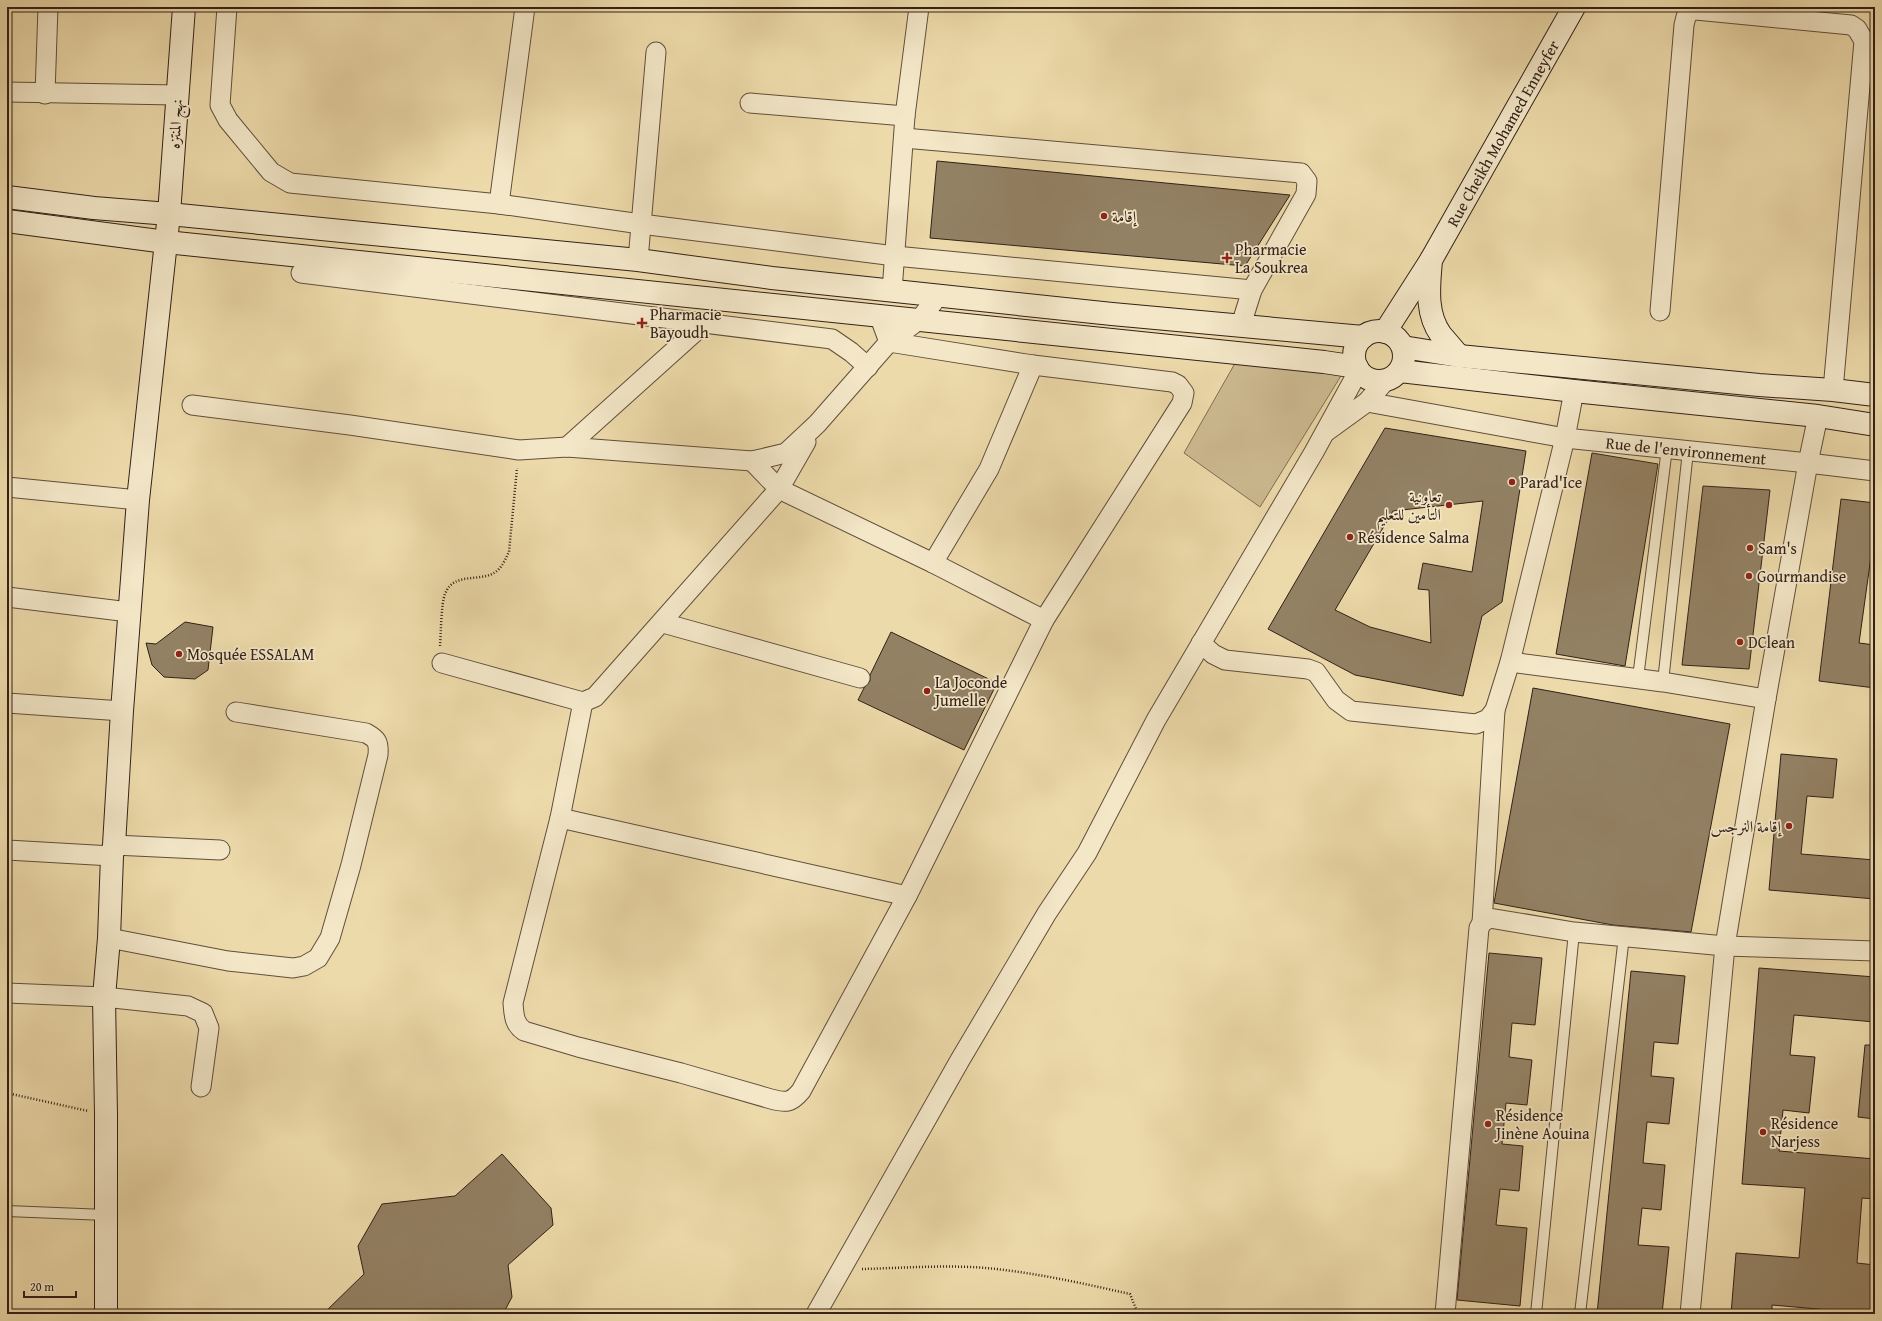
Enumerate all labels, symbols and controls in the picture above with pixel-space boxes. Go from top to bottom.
street label: Rue Cheikh Mohamed Enneyfer [1440,35,1565,231]
street label: نهج المنتزه [161,98,192,150]
place label: إقامة [1112,204,1138,228]
marker: إقامة [1099,211,1109,221]
place label: Pharmacie La Soukrea [1235,237,1309,279]
marker: Pharmacie La Soukrea [1222,253,1232,263]
place label: Pharmacie Bayoudh [650,302,721,344]
marker: Pharmacie Bayoudh [637,318,647,328]
street label: Rue de l'environnement [1605,430,1768,471]
place label: Parad'Ice [1520,470,1582,494]
marker: Parad'Ice [1507,477,1517,487]
place label: تعاونية التأمين للتعليم [1376,484,1442,531]
marker: تعاونية التأمين للتعليم [1444,500,1454,510]
place label: Résidence Salma [1358,525,1470,549]
marker: Résidence Salma [1345,532,1355,542]
place label: Sam's [1758,536,1797,560]
marker: Sam's [1745,543,1755,553]
place label: Gourmandise [1757,564,1846,588]
marker: Gourmandise [1744,571,1754,581]
place label: DClean [1748,630,1795,654]
marker: DClean [1735,637,1745,647]
place label: Mosquée ESSALAM [187,642,314,666]
marker: Mosquée ESSALAM [174,649,184,659]
place label: La Joconde Jumelle [933,670,1007,712]
marker: La Joconde Jumelle [922,686,932,696]
place label: إقامة النرجس [1711,814,1783,838]
marker: إقامة النرجس [1784,821,1794,831]
place label: Résidence Jinène Aouina [1494,1103,1590,1145]
place label: Résidence Narjess [1771,1111,1838,1153]
marker: Résidence Jinène Aouina [1483,1119,1493,1129]
marker: Résidence Narjess [1758,1127,1768,1137]
scale bar [24,1273,76,1299]
text: 20 m [30,1278,54,1295]

